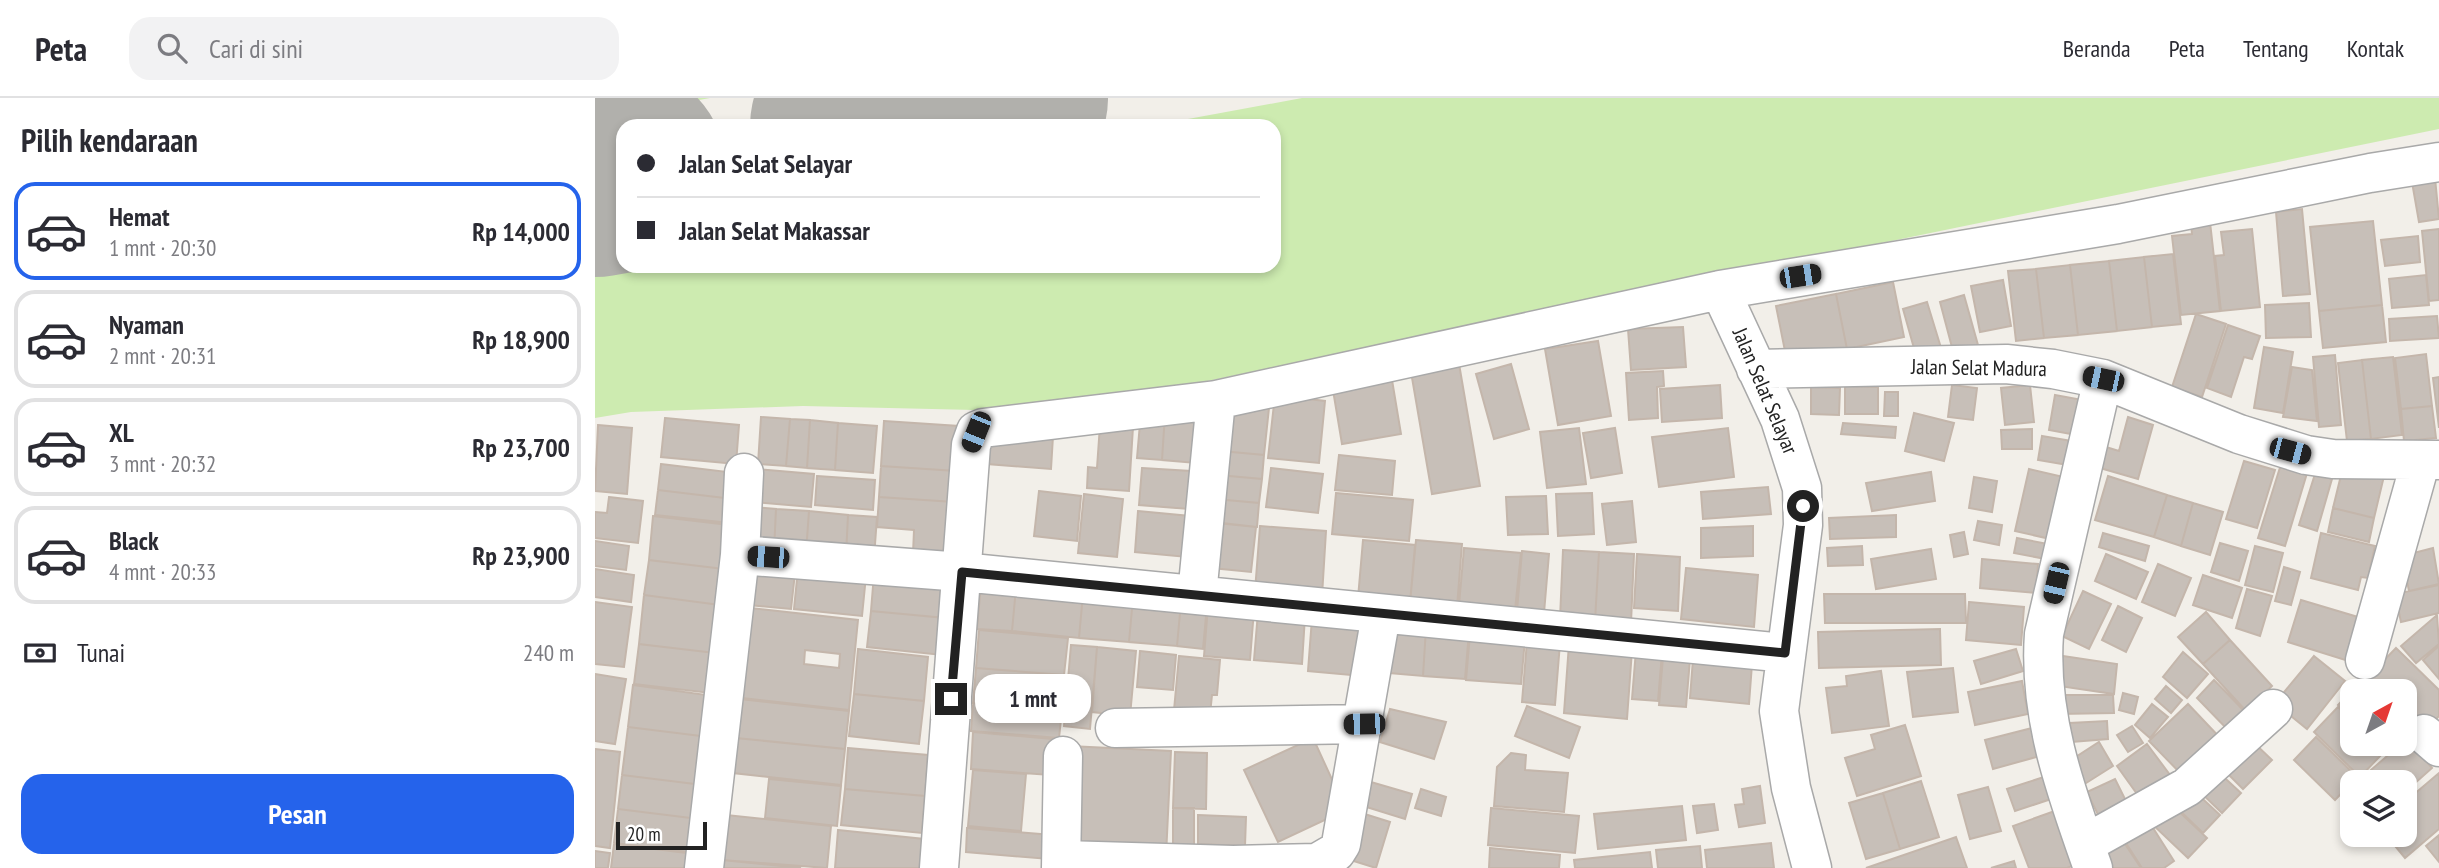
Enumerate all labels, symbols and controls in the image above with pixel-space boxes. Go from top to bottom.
search box [129,17,619,80]
text: Peta [35,27,87,70]
icon: search [153,29,191,67]
text: Cari di sini [209,32,303,65]
text: Beranda [2063,33,2131,64]
text: Peta [2169,33,2205,64]
text: Tentang [2243,33,2309,64]
text: Kontak [2347,33,2404,64]
text: Pilih kendaraan [21,119,198,161]
text: Jalan Selat Selayar [679,147,852,180]
icon: car [25,200,88,263]
text: Hemat [109,200,170,233]
text: Jalan Selat Makassar [679,214,870,247]
text: Rp 14,000 [472,215,570,248]
text: 1 mnt · 20:30 [109,233,216,262]
car [1778,262,1823,290]
icon: car [25,308,88,371]
text: Nyaman [109,308,184,341]
text: Rp 18,900 [472,323,570,356]
street label: Jalan Selat Selayar [1726,323,1804,458]
text: 2 mnt · 20:31 [109,341,216,370]
street label: Jalan Selat Madura [1910,353,2047,382]
car [2081,364,2126,394]
car [959,409,994,455]
icon: car [25,416,88,479]
text: XL [109,416,134,449]
text: Rp 23,700 [472,431,570,464]
car [2267,435,2314,467]
text: 3 mnt · 20:32 [109,449,216,478]
route start [1787,490,1819,522]
icon: car [25,524,88,587]
text: Black [109,524,159,557]
text: Rp 23,900 [472,539,570,572]
car [747,545,790,569]
text: 4 mnt · 20:33 [109,557,216,586]
car [2042,560,2071,606]
icon: cash [21,634,59,672]
text: Tunai [77,636,125,669]
text: 240 m [523,638,574,667]
callout: 1 mnt [975,674,1091,724]
north arrow [2340,679,2417,756]
map controls [2340,679,2417,847]
route end [935,683,967,715]
text: 1 mnt [1009,684,1057,713]
car [1343,713,1386,735]
button: layers [2340,770,2417,847]
button: Pesan [21,774,574,854]
scale bar [616,819,707,851]
text: 20 m [627,822,661,846]

